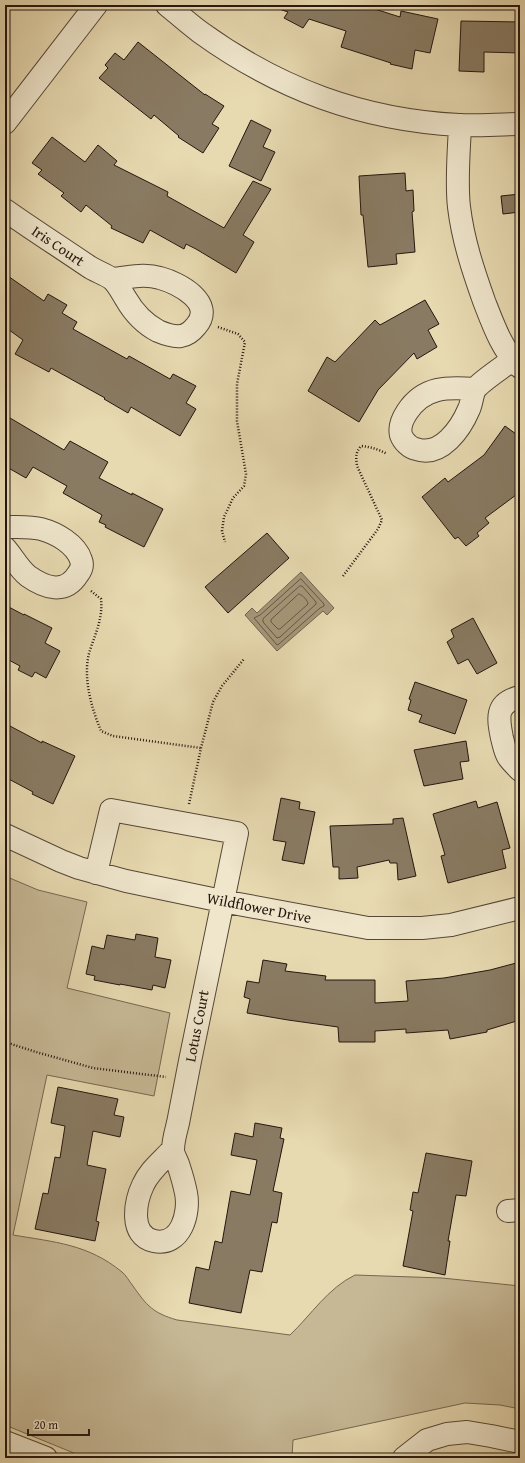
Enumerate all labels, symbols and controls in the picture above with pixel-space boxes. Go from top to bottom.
street label: Iris Court [28,220,89,271]
street label: Wildflower Drive [205,887,313,928]
street label: Lotus Court [179,987,214,1064]
scale bar [28,1411,89,1437]
text: 20 m [34,1416,58,1433]

